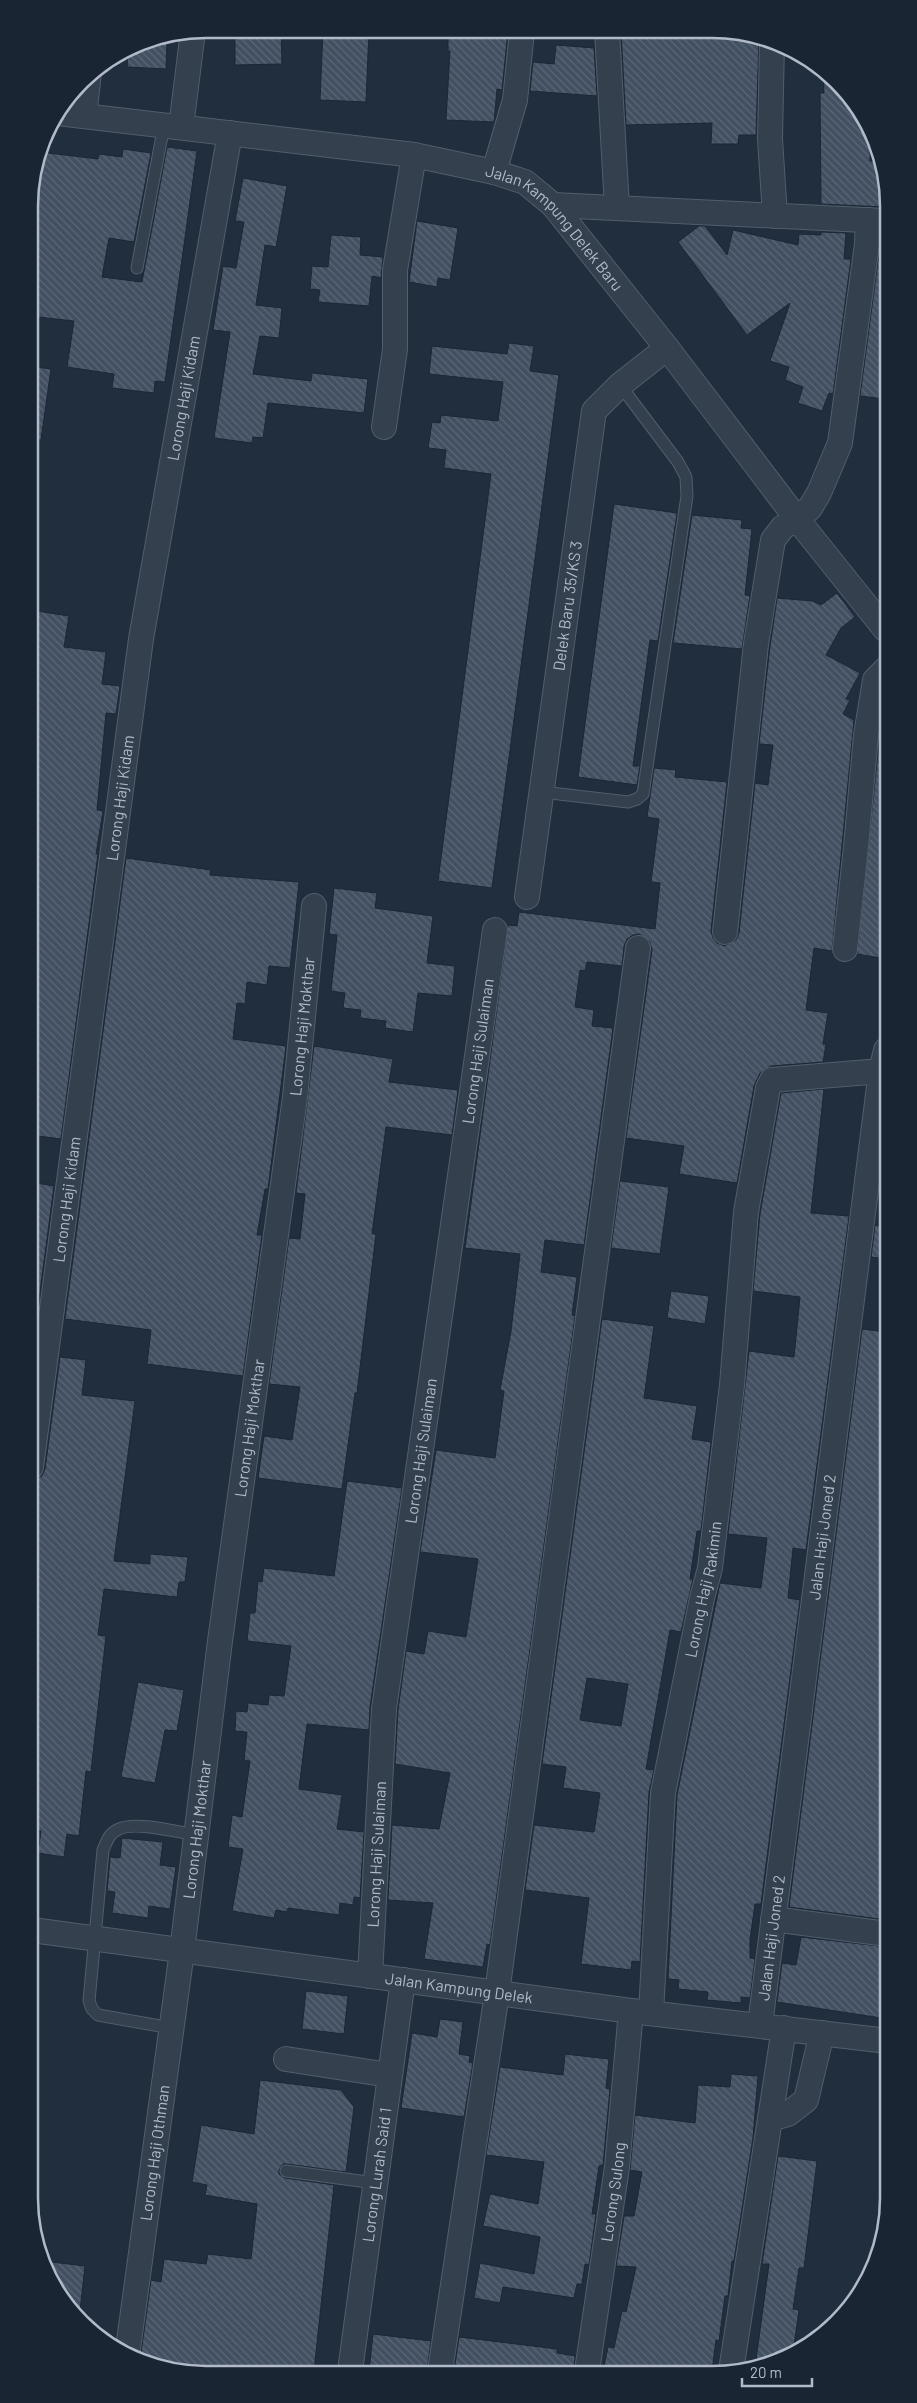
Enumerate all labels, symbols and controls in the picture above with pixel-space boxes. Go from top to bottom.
street label: Jalan Kampung Delek Baru [484,160,628,294]
street label: Lorong Haji Kidam [163,334,203,462]
street label: Delek Baru 35/KS 3 [548,540,585,672]
street label: Lorong Haji Kidam [102,734,137,862]
street label: Lorong Haji Mokthar [285,956,318,1097]
street label: Lorong Haji Sulaiman [458,977,497,1125]
street label: Lorong Haji Kidam [48,1135,84,1263]
street label: Lorong Haji Mokthar [230,1358,268,1498]
street label: Lorong Haji Sulaiman [401,1377,440,1525]
street label: Jalan Haji Joned 2 [804,1473,839,1601]
street label: Lorong Haji Rakimin [680,1520,725,1659]
street label: Lorong Haji Mokthar [178,1759,214,1900]
street label: Lorong Haji Sulaiman [363,1780,389,1928]
street label: Jalan Haji Joned 2 [753,1874,788,2002]
street label: Jalan Kampung Delek [384,1968,534,2007]
street label: Lorong Haji Othman [135,2084,173,2222]
street label: Lorong Lurah Said 1 [358,2106,395,2243]
street label: Lorong Sulong [596,2141,628,2243]
scale bar [742,2356,812,2388]
text: 20 m [750,2363,782,2381]

